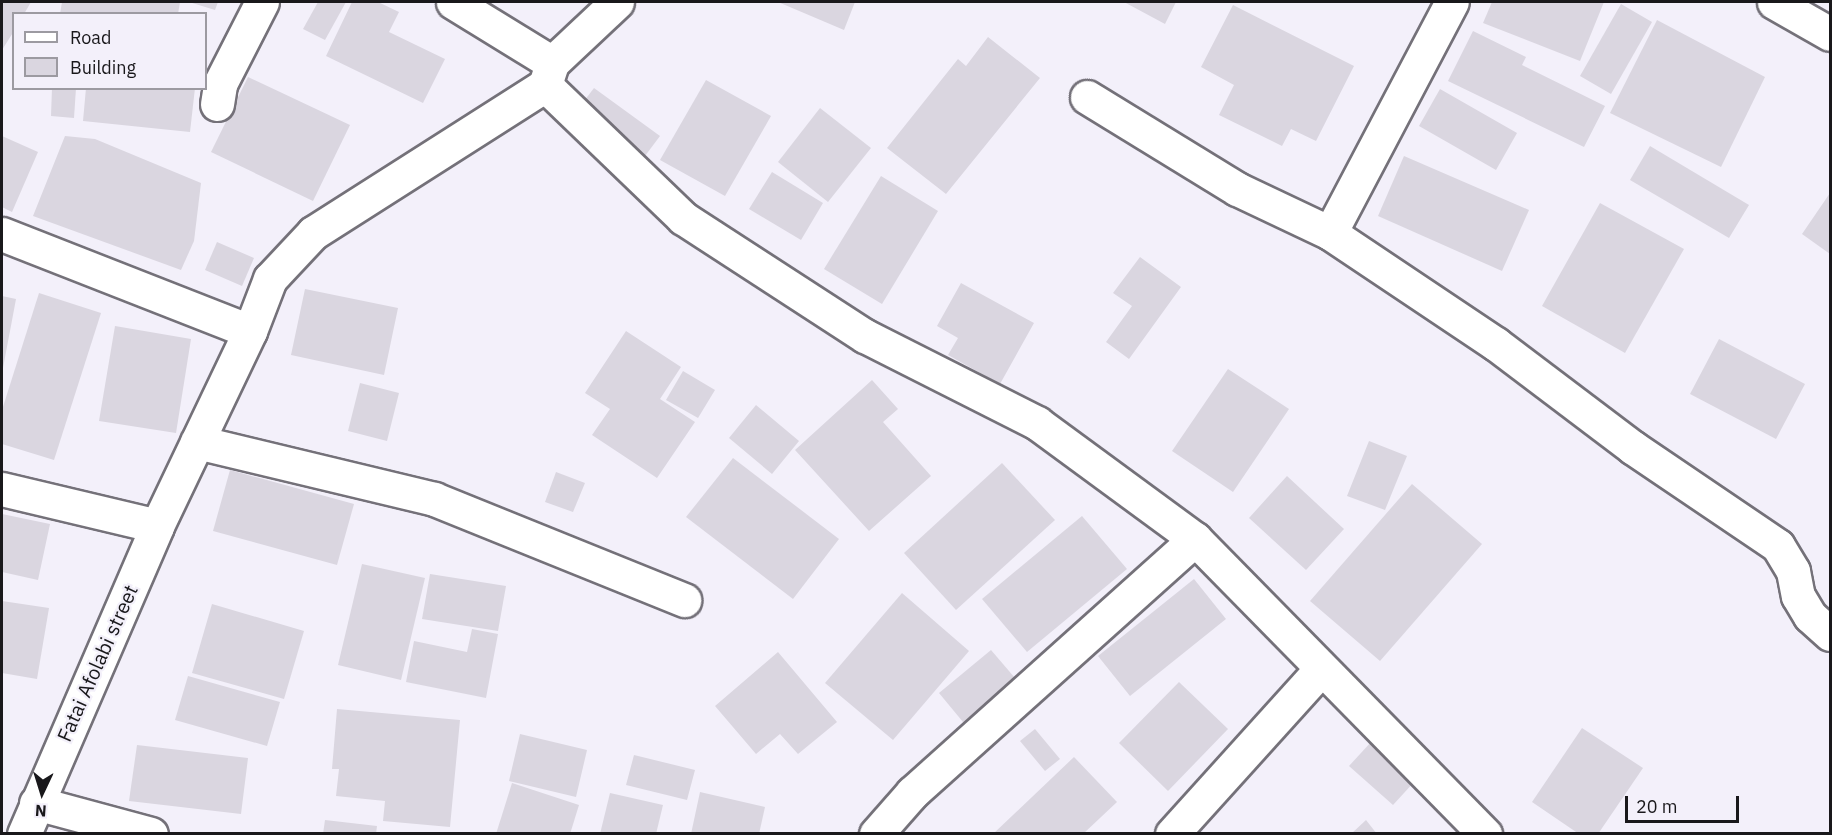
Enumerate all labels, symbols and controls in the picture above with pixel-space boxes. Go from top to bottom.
legend [12,12,207,90]
text: Road [70,26,111,49]
text: Building [70,56,136,79]
street label: Fatai Afolabi street [52,581,142,745]
north arrow [12,763,72,823]
scale bar [1628,784,1742,822]
text: 20 m [1636,795,1678,818]
text: N [34,801,47,821]

